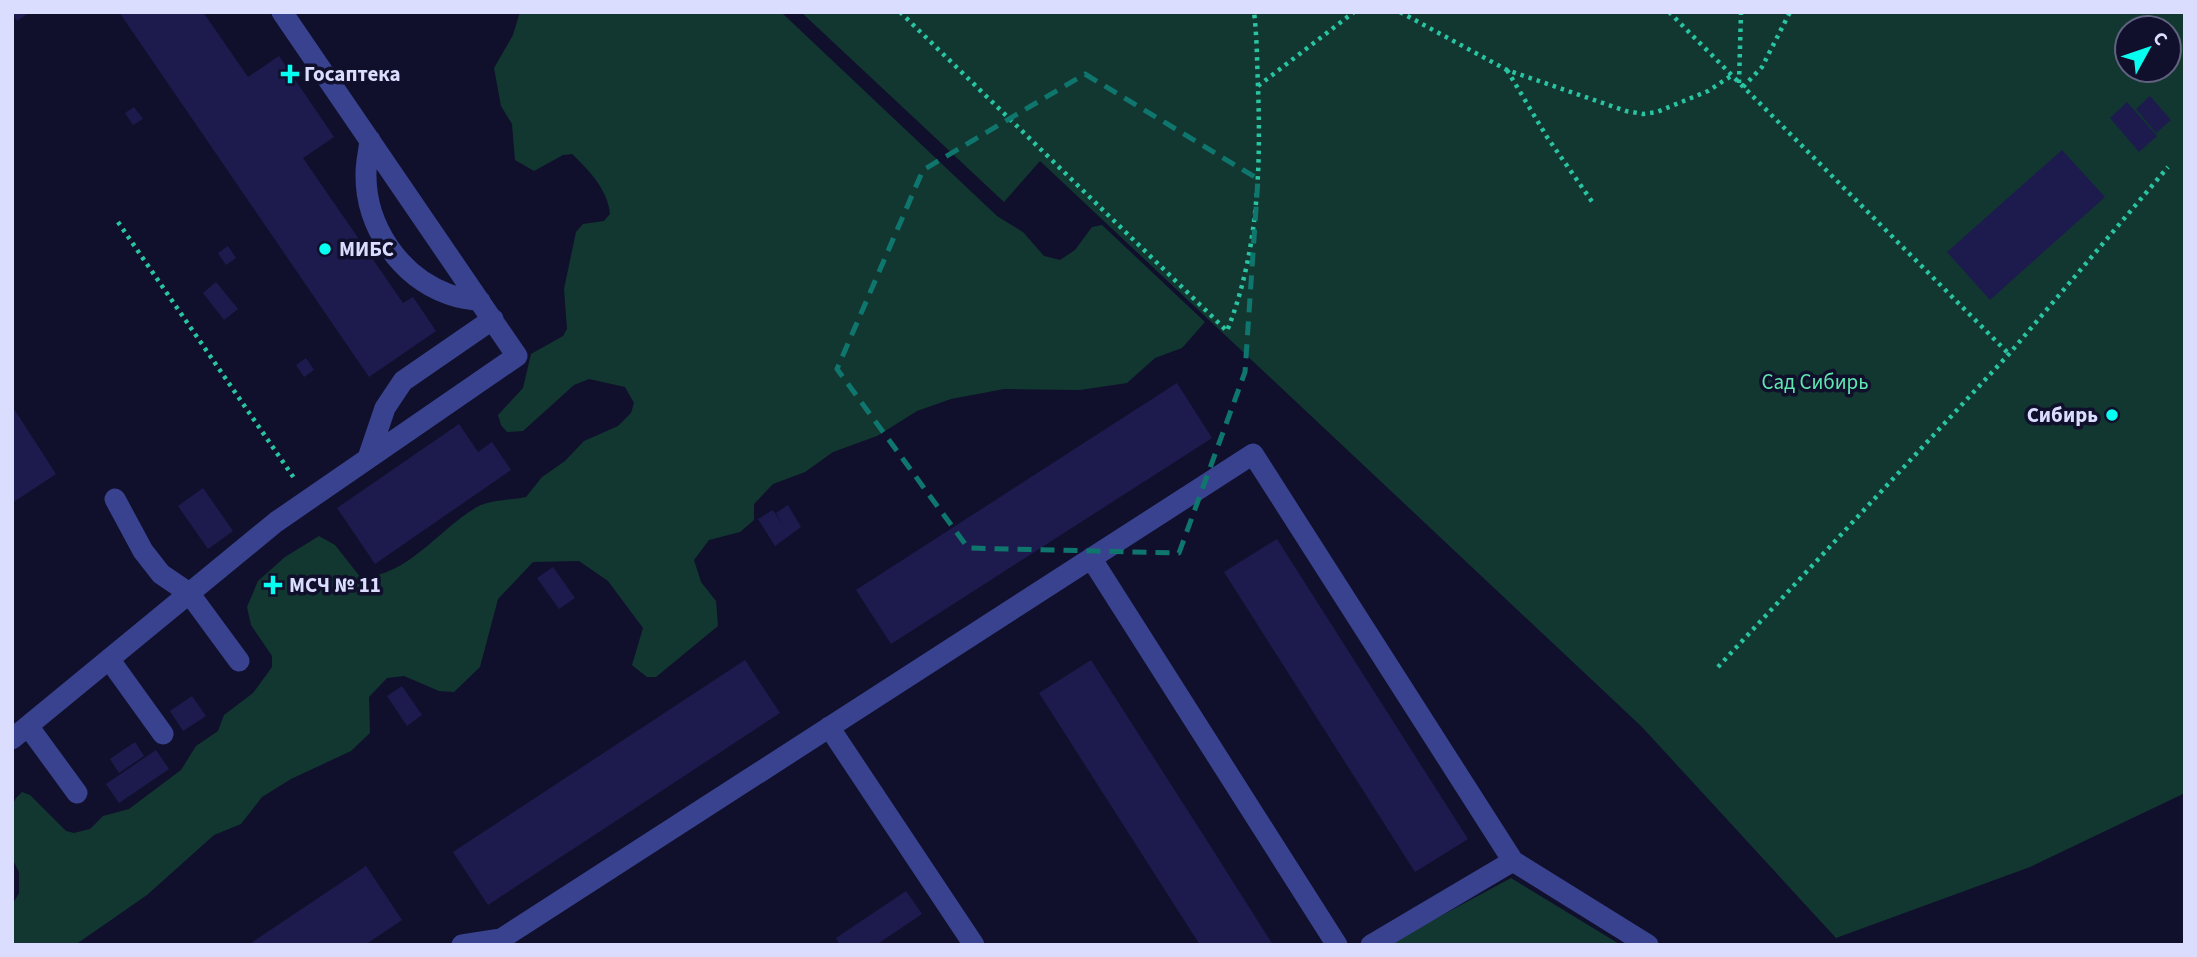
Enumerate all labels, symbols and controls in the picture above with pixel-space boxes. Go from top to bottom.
north arrow [2113,14,2183,84]
text: С [2146,26,2174,52]
place label: Госаптека [304,59,401,89]
marker: Госаптека [282,66,298,82]
place label: МИБС [339,234,394,264]
marker: МИБС [317,241,333,257]
park label: Сад Сибирь [1761,367,1869,397]
place label: Сибирь [2027,400,2098,430]
marker: Сибирь [2104,407,2120,423]
place label: МСЧ № 11 [289,570,381,600]
marker: МСЧ № 11 [263,575,283,595]

